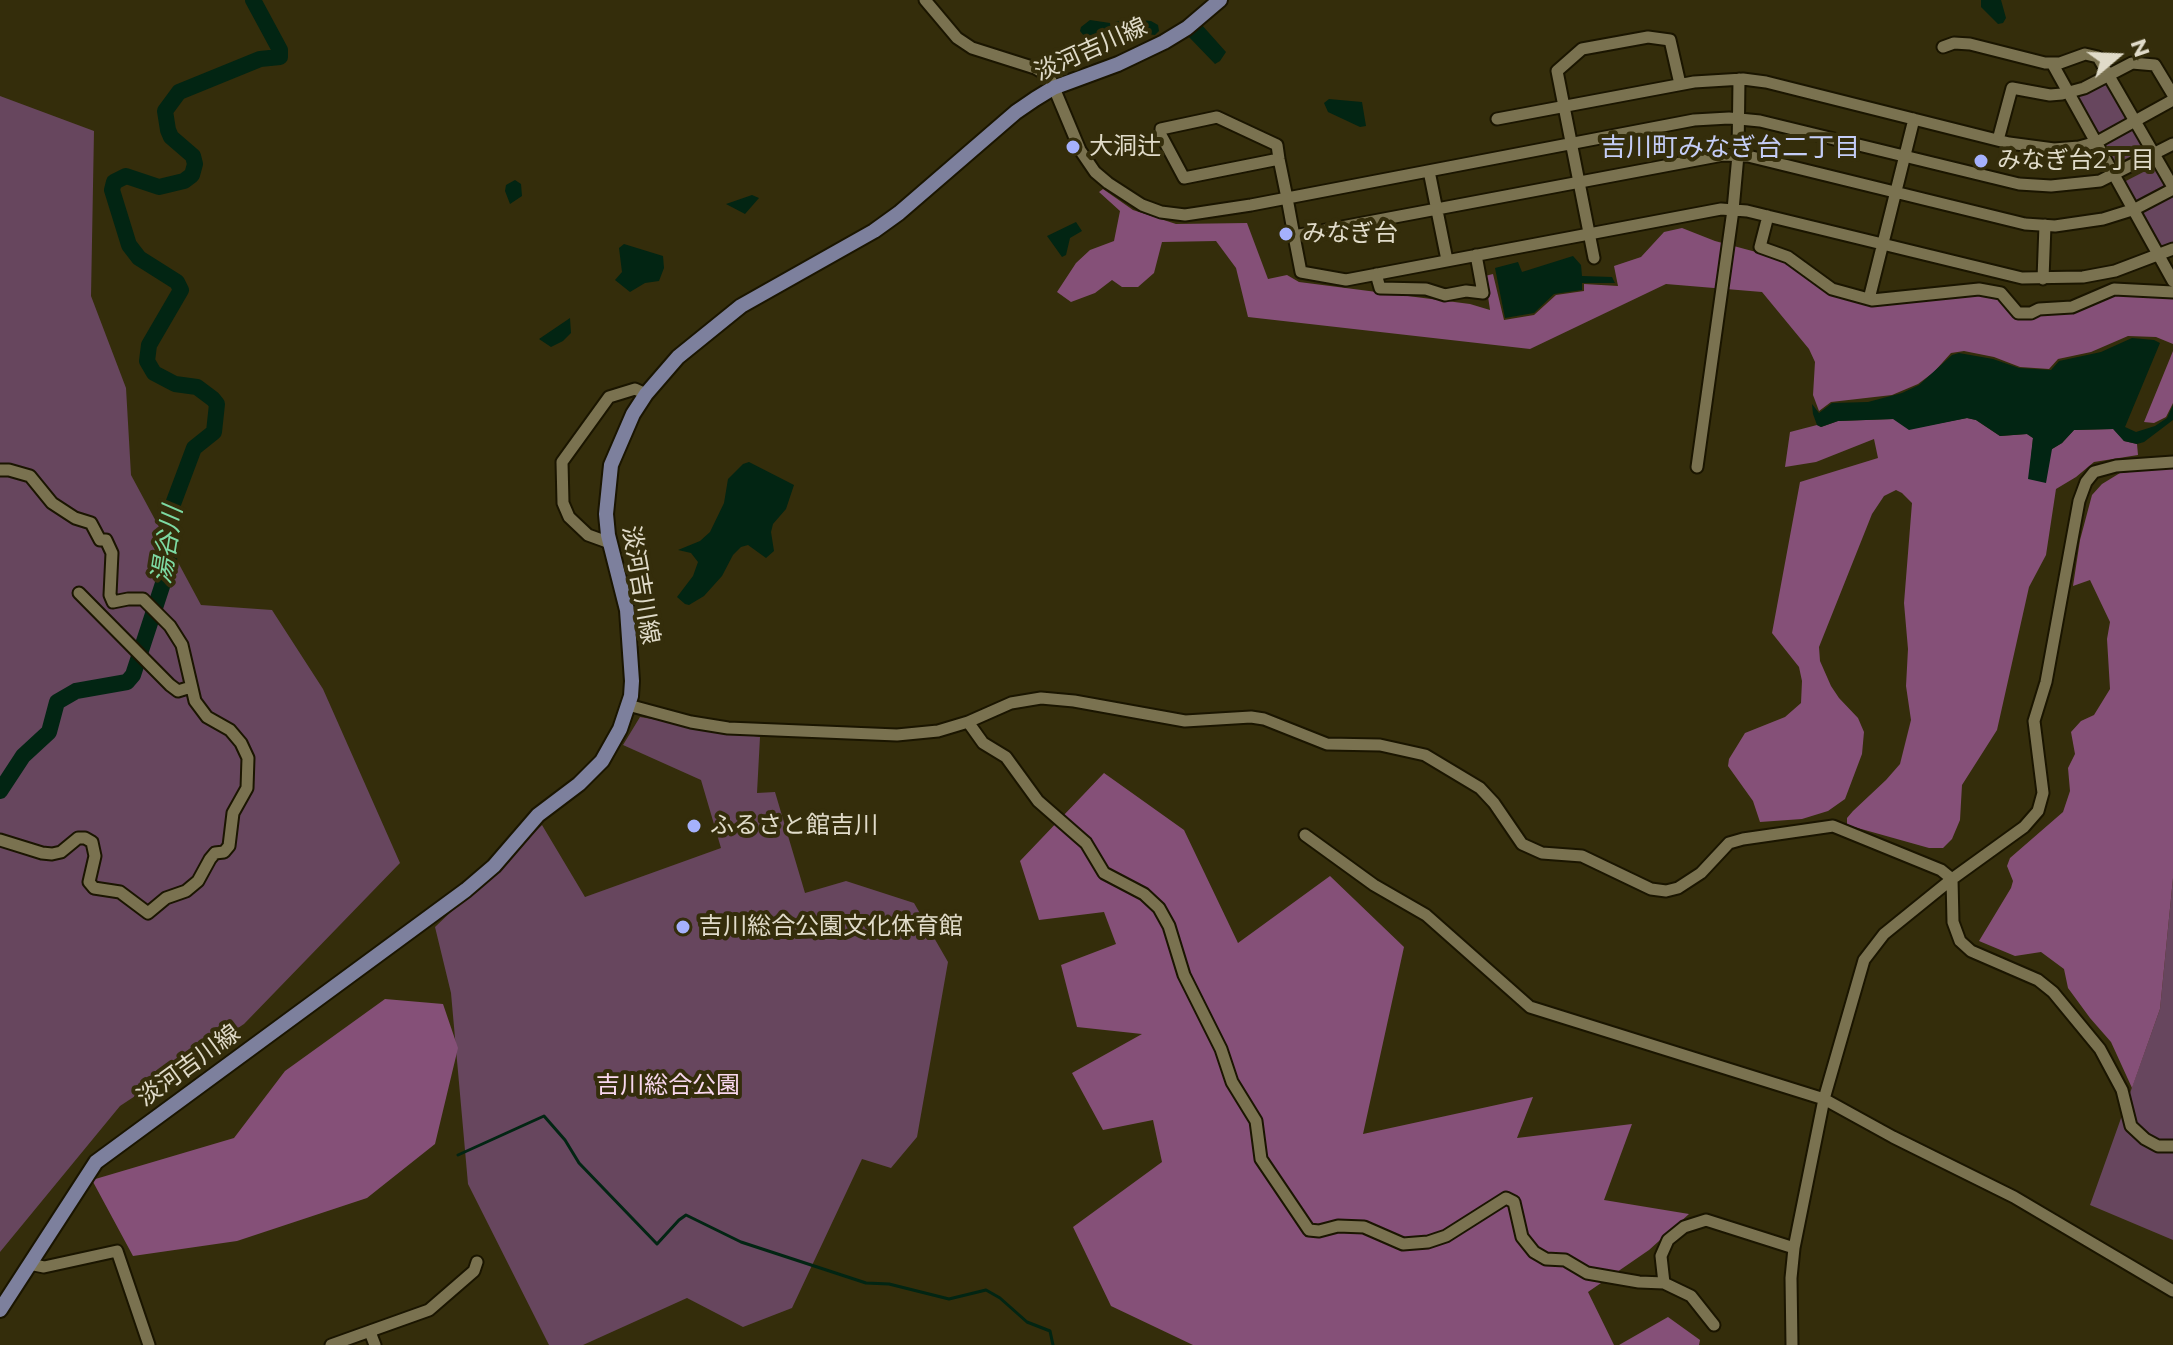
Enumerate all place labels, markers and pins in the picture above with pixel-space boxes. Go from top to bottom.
place label: 大洞辻 [1089,133,1161,161]
marker: 大洞辻 [1064,138,1082,156]
place label: みなぎ台2丁目 [1997,147,2155,175]
marker: みなぎ台2丁目 [1972,152,1990,170]
place label: みなぎ台 [1302,220,1398,248]
marker: みなぎ台 [1277,225,1295,243]
place label: ふるさと館吉川 [710,812,878,840]
marker: ふるさと館吉川 [685,817,703,835]
place label: 吉川総合公園文化体育館 [699,913,963,941]
marker: 吉川総合公園文化体育館 [674,918,692,936]

